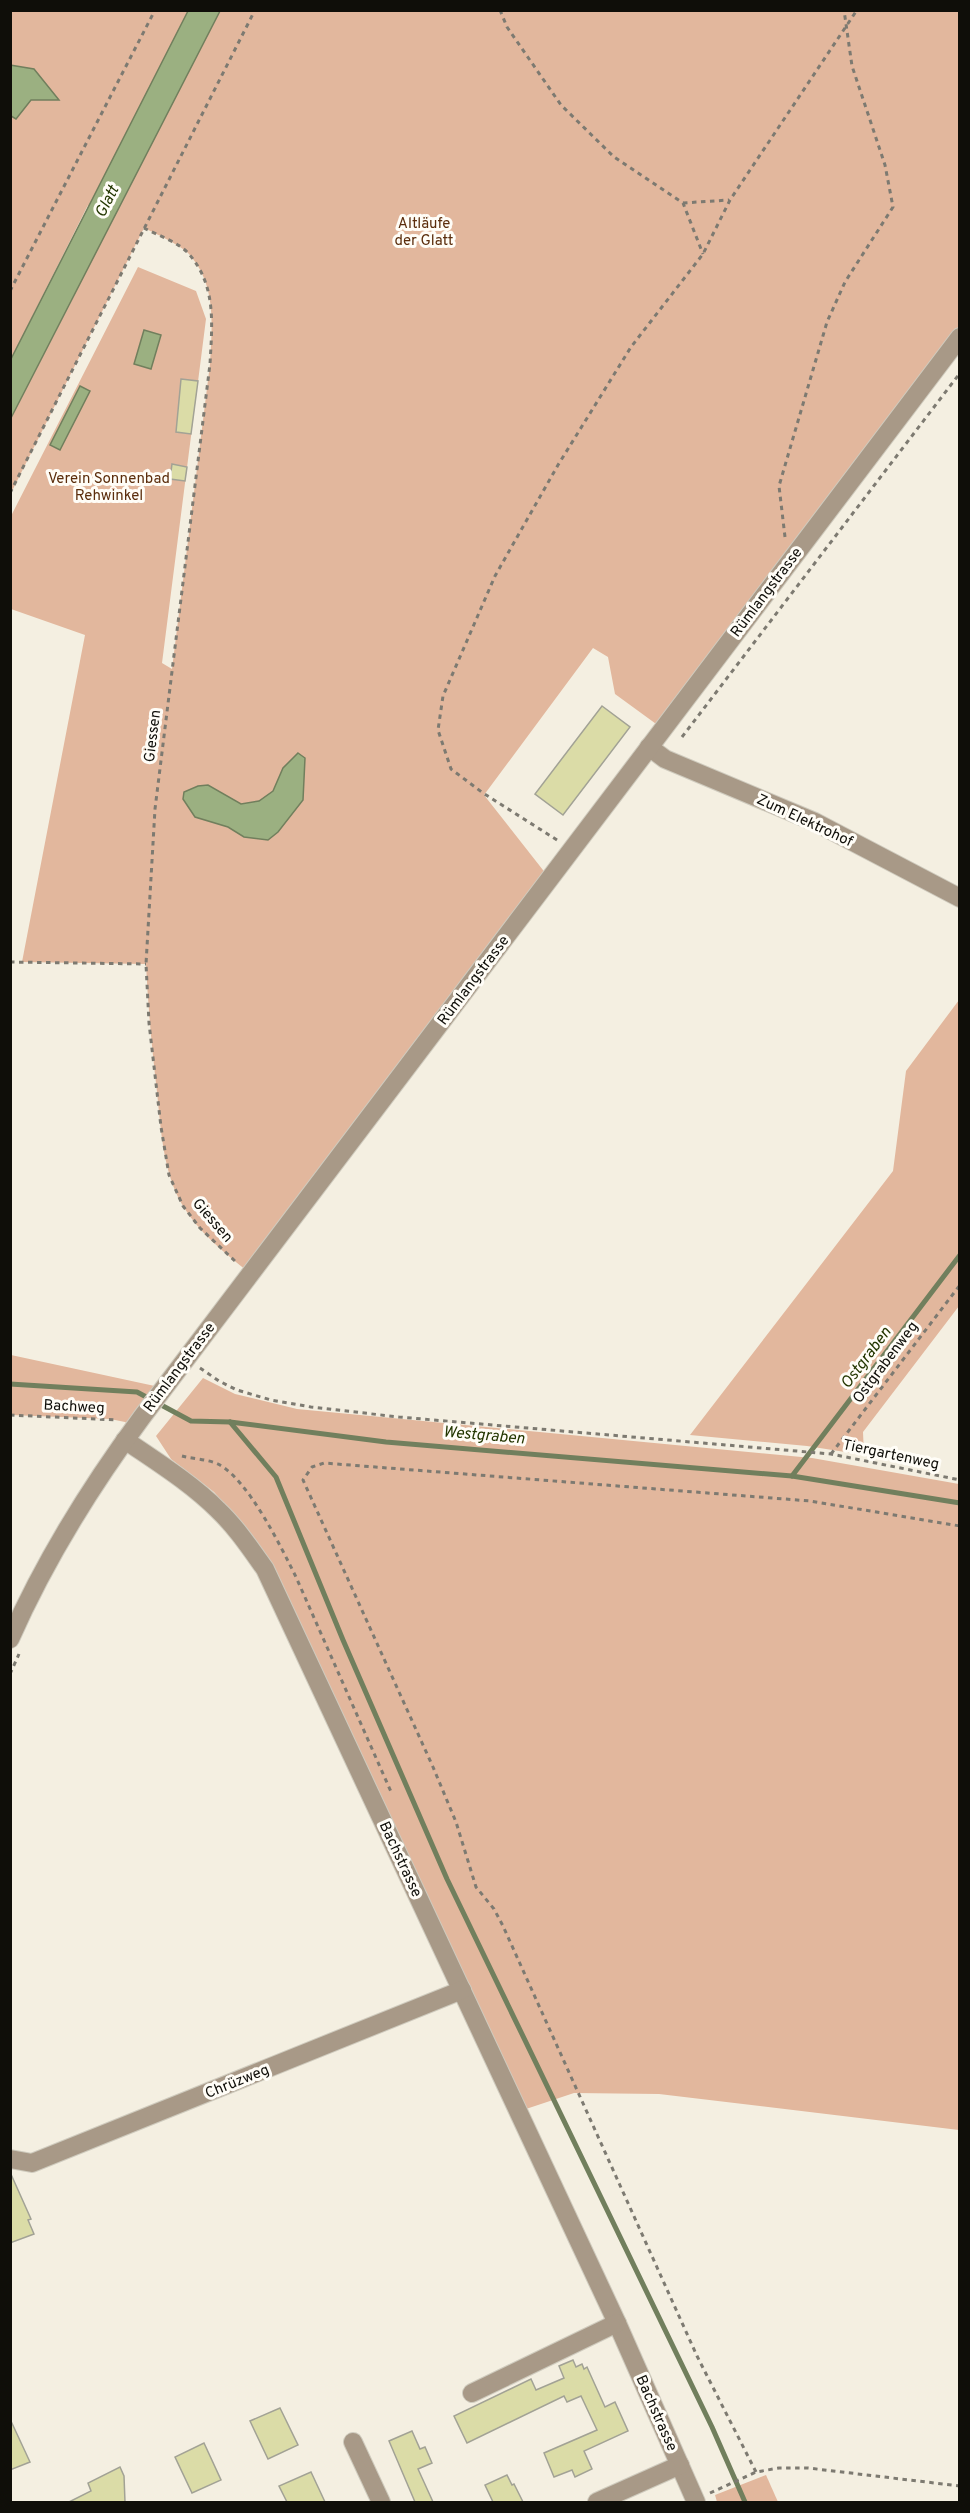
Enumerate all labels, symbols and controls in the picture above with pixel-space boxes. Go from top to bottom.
water label: Glatt [91,181,125,221]
park label: Altläufe der Glatt [394,215,454,251]
park label: Verein Sonnenbad Rehwinkel [48,470,170,506]
street label: Rümlangstrasse [727,544,807,642]
street label: Giessen [141,709,166,763]
street label: Zum Elektrohof [753,791,856,852]
street label: Rümlangstrasse [434,932,514,1030]
street label: Giessen [187,1195,236,1247]
street label: Ostgrabenweg [849,1318,923,1408]
street label: Rümlangstrasse [140,1319,220,1417]
water label: Ostgraben [837,1323,896,1393]
street label: Bachweg [43,1396,105,1419]
water label: Westgraben [442,1422,526,1450]
street label: Tiergartenweg [841,1436,941,1475]
street label: Bachstrasse [374,1819,425,1901]
street label: Chrüzweg [203,2061,272,2104]
street label: Bachstrasse [630,2373,681,2455]

